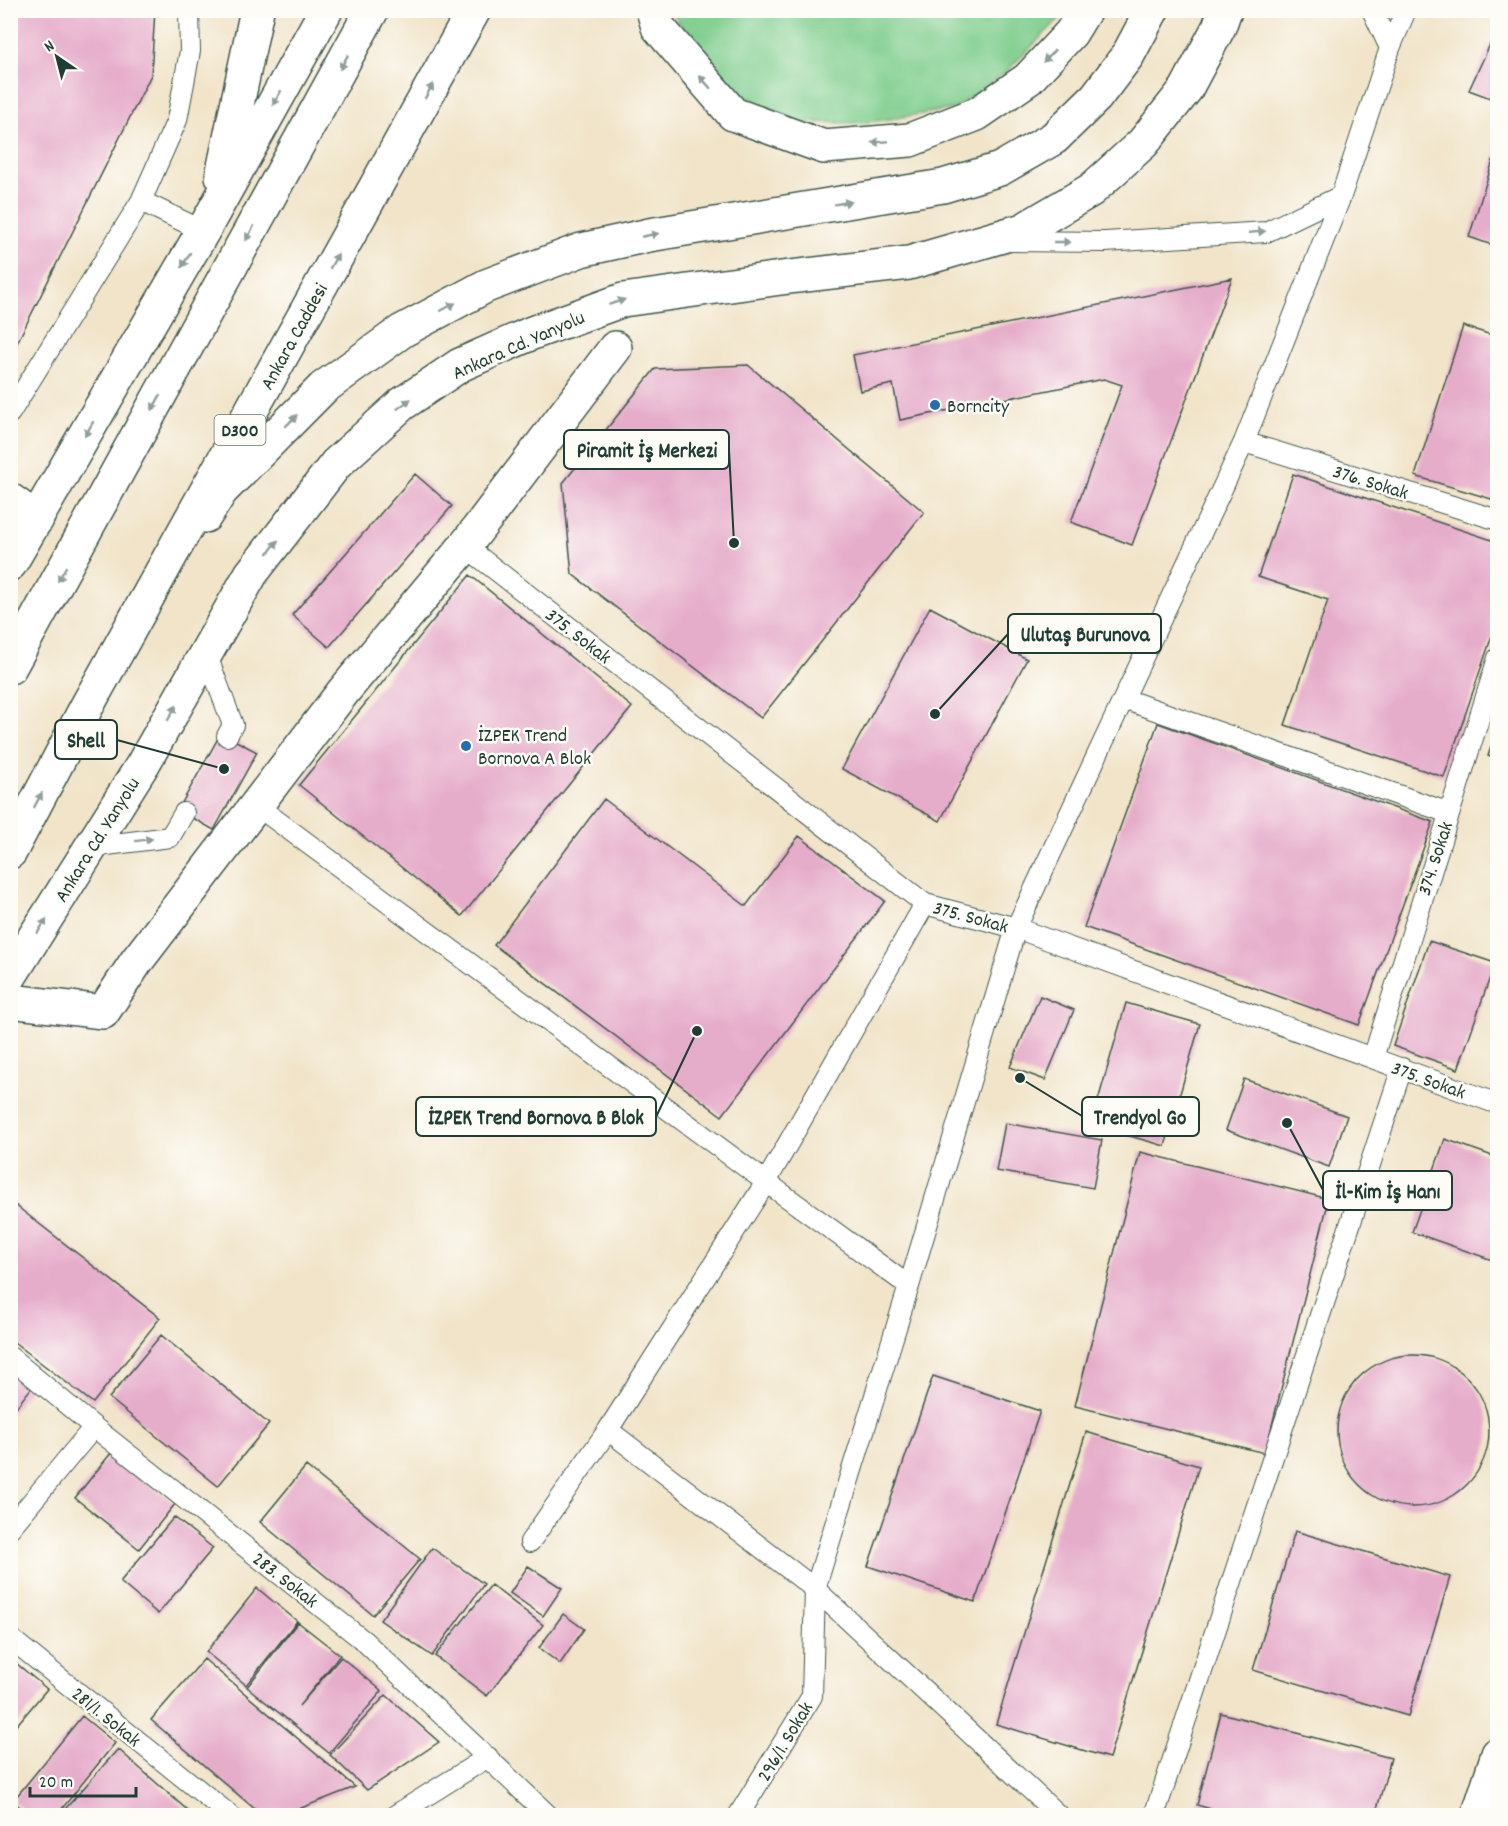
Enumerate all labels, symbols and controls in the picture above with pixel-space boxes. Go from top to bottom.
north arrow [27,27,87,87]
text: N [40,35,60,58]
one-way arrow [1042,49,1056,64]
one-way arrow [339,54,349,71]
one-way arrow [699,75,712,90]
one-way arrow [424,82,434,99]
one-way arrow [272,90,282,107]
one-way arrow [870,137,889,147]
one-way arrow [833,198,852,207]
one-way arrow [245,224,255,241]
one-way arrow [1248,227,1267,237]
one-way arrow [641,230,660,239]
one-way arrow [1053,237,1072,247]
one-way arrow [181,252,192,268]
one-way arrow [329,252,339,269]
street label: Ankara Caddesi [255,279,337,396]
one-way arrow [608,297,626,307]
one-way arrow [439,302,456,312]
street label: Ankara Cd. Yanyolu [448,305,590,389]
place label: Borncity [947,394,1010,422]
one-way arrow [151,395,161,412]
one-way arrow [396,397,412,410]
marker: Borncity [928,398,942,412]
one-way arrow [283,414,297,428]
road number: D300 [214,415,266,445]
one-way arrow [83,421,94,437]
callout: Piramit İş Merkezi [564,430,729,469]
text: Piramit İş Merkezi [577,438,717,468]
street label: 376. Sokak [1329,459,1411,509]
one-way arrow [266,539,278,554]
one-way arrow [57,566,67,583]
street label: 375. Sokak [538,603,616,672]
callout: Ulutaş Burunova [1008,614,1161,653]
text: Ulutaş Burunova [1020,622,1151,652]
one-way arrow [167,704,177,721]
callout: Shell [55,720,117,759]
place label: İZPEK Trend Bornova A Blok [478,723,591,774]
text: Shell [67,728,106,758]
marker: İZPEK Trend Bornova A Blok [459,739,473,753]
street label: Ankara Cd. Yanyolu [49,773,148,908]
one-way arrow [33,791,43,808]
street label: 374. Sokak [1412,818,1462,900]
one-way arrow [135,836,154,845]
street label: 375. Sokak [929,895,1011,942]
one-way arrow [36,918,47,934]
street label: 375. Sokak [1387,1055,1469,1108]
callout: İZPEK Trend Bornova B Blok [416,1097,656,1136]
callout: Trendyol Go [1082,1097,1199,1136]
text: İZPEK Trend Bornova B Blok [428,1105,644,1135]
text: Trendyol Go [1094,1105,1186,1135]
callout: İl-Kim İş Hanı [1323,1171,1452,1210]
text: İl-Kim İş Hanı [1336,1179,1441,1209]
street label: 283. Sokak [245,1547,323,1616]
street label: 281/1. Sokak [64,1681,146,1755]
street label: 296/1. Sokak [752,1697,822,1788]
scale bar [30,1760,136,1798]
text: 20 m [39,1771,73,1796]

